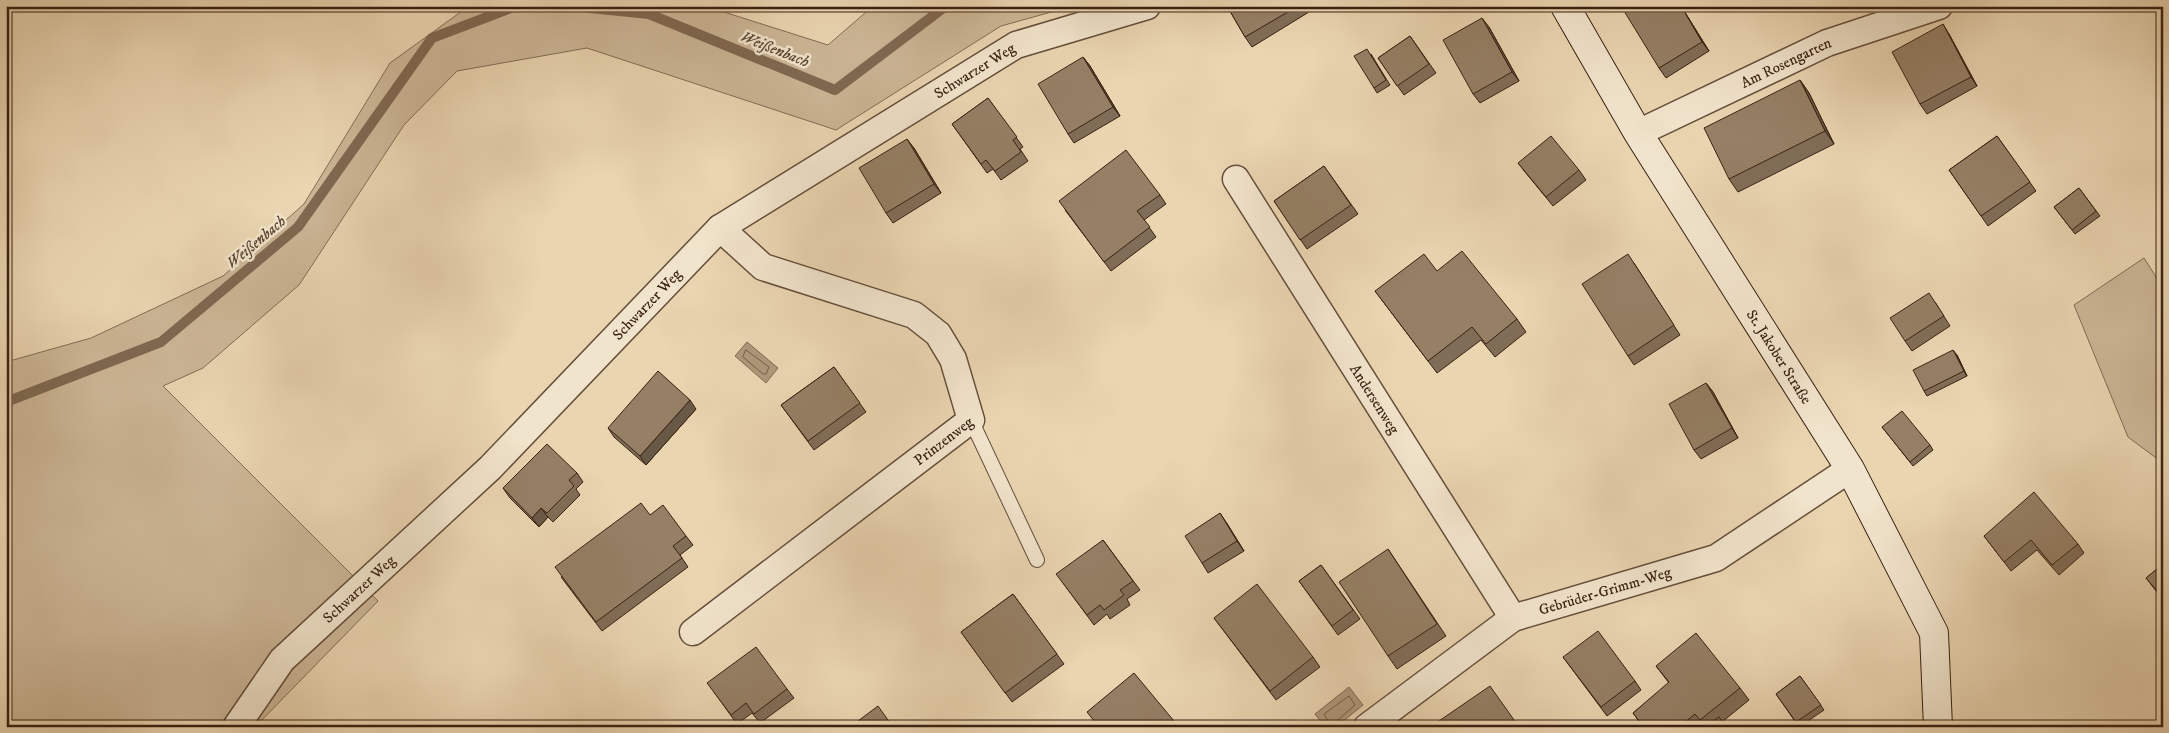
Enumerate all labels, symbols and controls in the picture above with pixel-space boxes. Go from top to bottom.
water label: Weißenbach [738,26,812,72]
street label: Am Rosengarten [1738,33,1834,92]
street label: Schwarzer Weg [931,38,1019,103]
water label: Weißenbach [222,211,290,273]
street label: Schwarzer Weg [608,264,686,344]
street label: St. Jakober Straße [1742,306,1816,408]
street label: Andersenweg [1346,360,1404,438]
street label: Prinzenweg [910,412,977,470]
street label: Schwarzer Weg [319,550,400,627]
street label: Gebrüder-Grimm-Weg [1536,562,1674,619]

